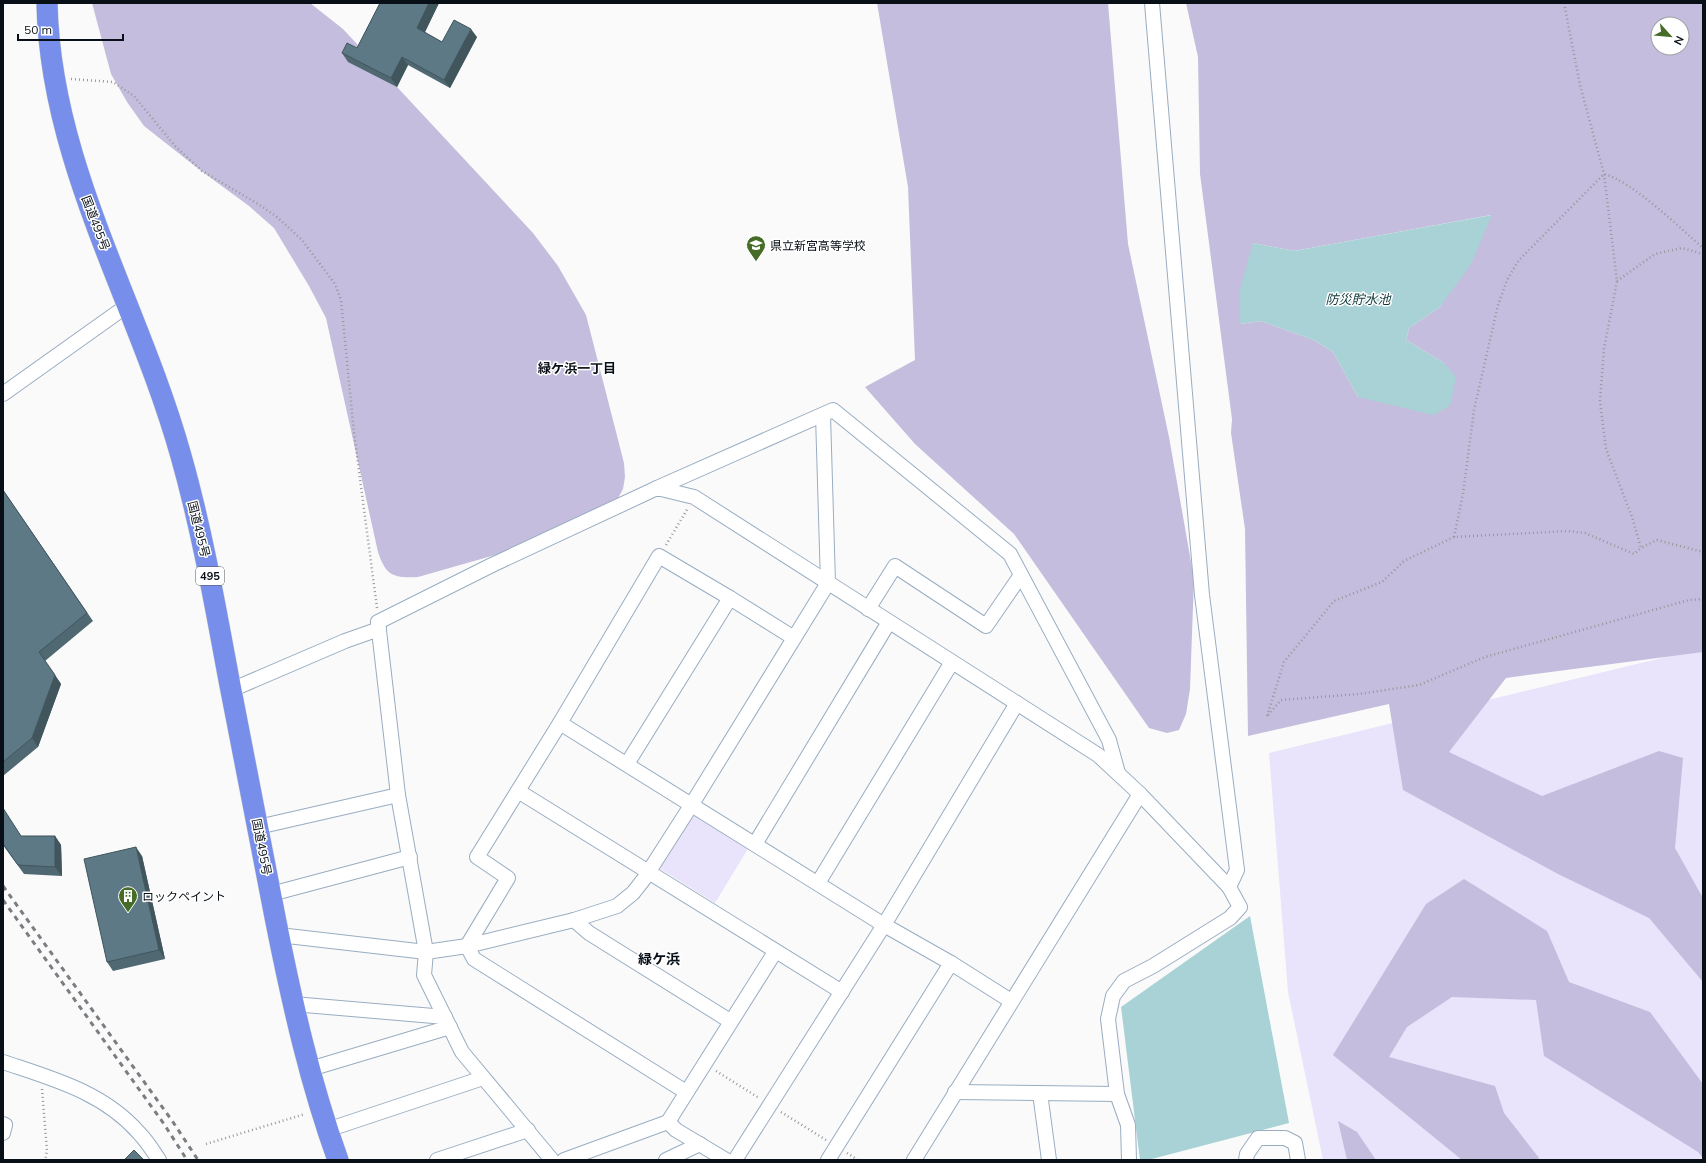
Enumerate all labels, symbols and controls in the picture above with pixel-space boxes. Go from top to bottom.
scale bar [18,16,123,42]
north arrow [1650,16,1690,56]
text: 50 m [24,22,52,37]
text: N [1671,34,1687,47]
street label: 国道495号 [79,193,113,253]
school or university icon: 県立新宮高等学校 [745,234,767,262]
place label: 県立新宮高等学校 [770,238,866,253]
water label: 防災貯水池 [1325,291,1392,307]
district label: 緑ケ浜一丁目 [537,360,616,376]
street label: 国道495号 [185,499,213,559]
road number: 495 [196,567,224,585]
street label: 国道495号 [249,817,275,877]
building icon: ロックペイント [117,885,139,913]
place label: ロックペイント [142,889,226,904]
district label: 緑ケ浜 [638,950,680,968]

